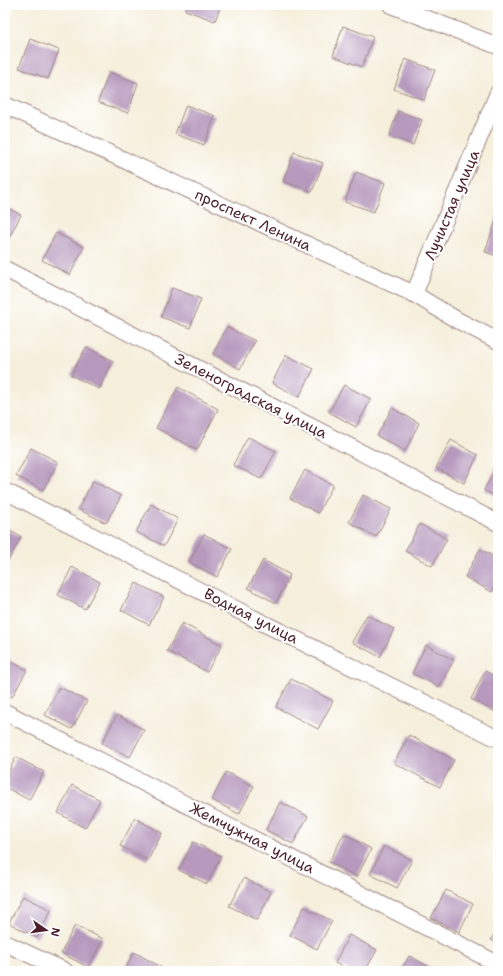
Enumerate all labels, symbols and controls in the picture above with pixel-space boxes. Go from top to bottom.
street label: Лучистая улица [420,146,485,263]
street label: проспект Ленина [192,184,315,256]
street label: Зеленоградская улица [171,349,331,444]
street label: Водная улица [200,584,302,649]
street label: Жемчужная улица [186,798,318,878]
north arrow [26,910,66,950]
text: N [47,926,64,938]

